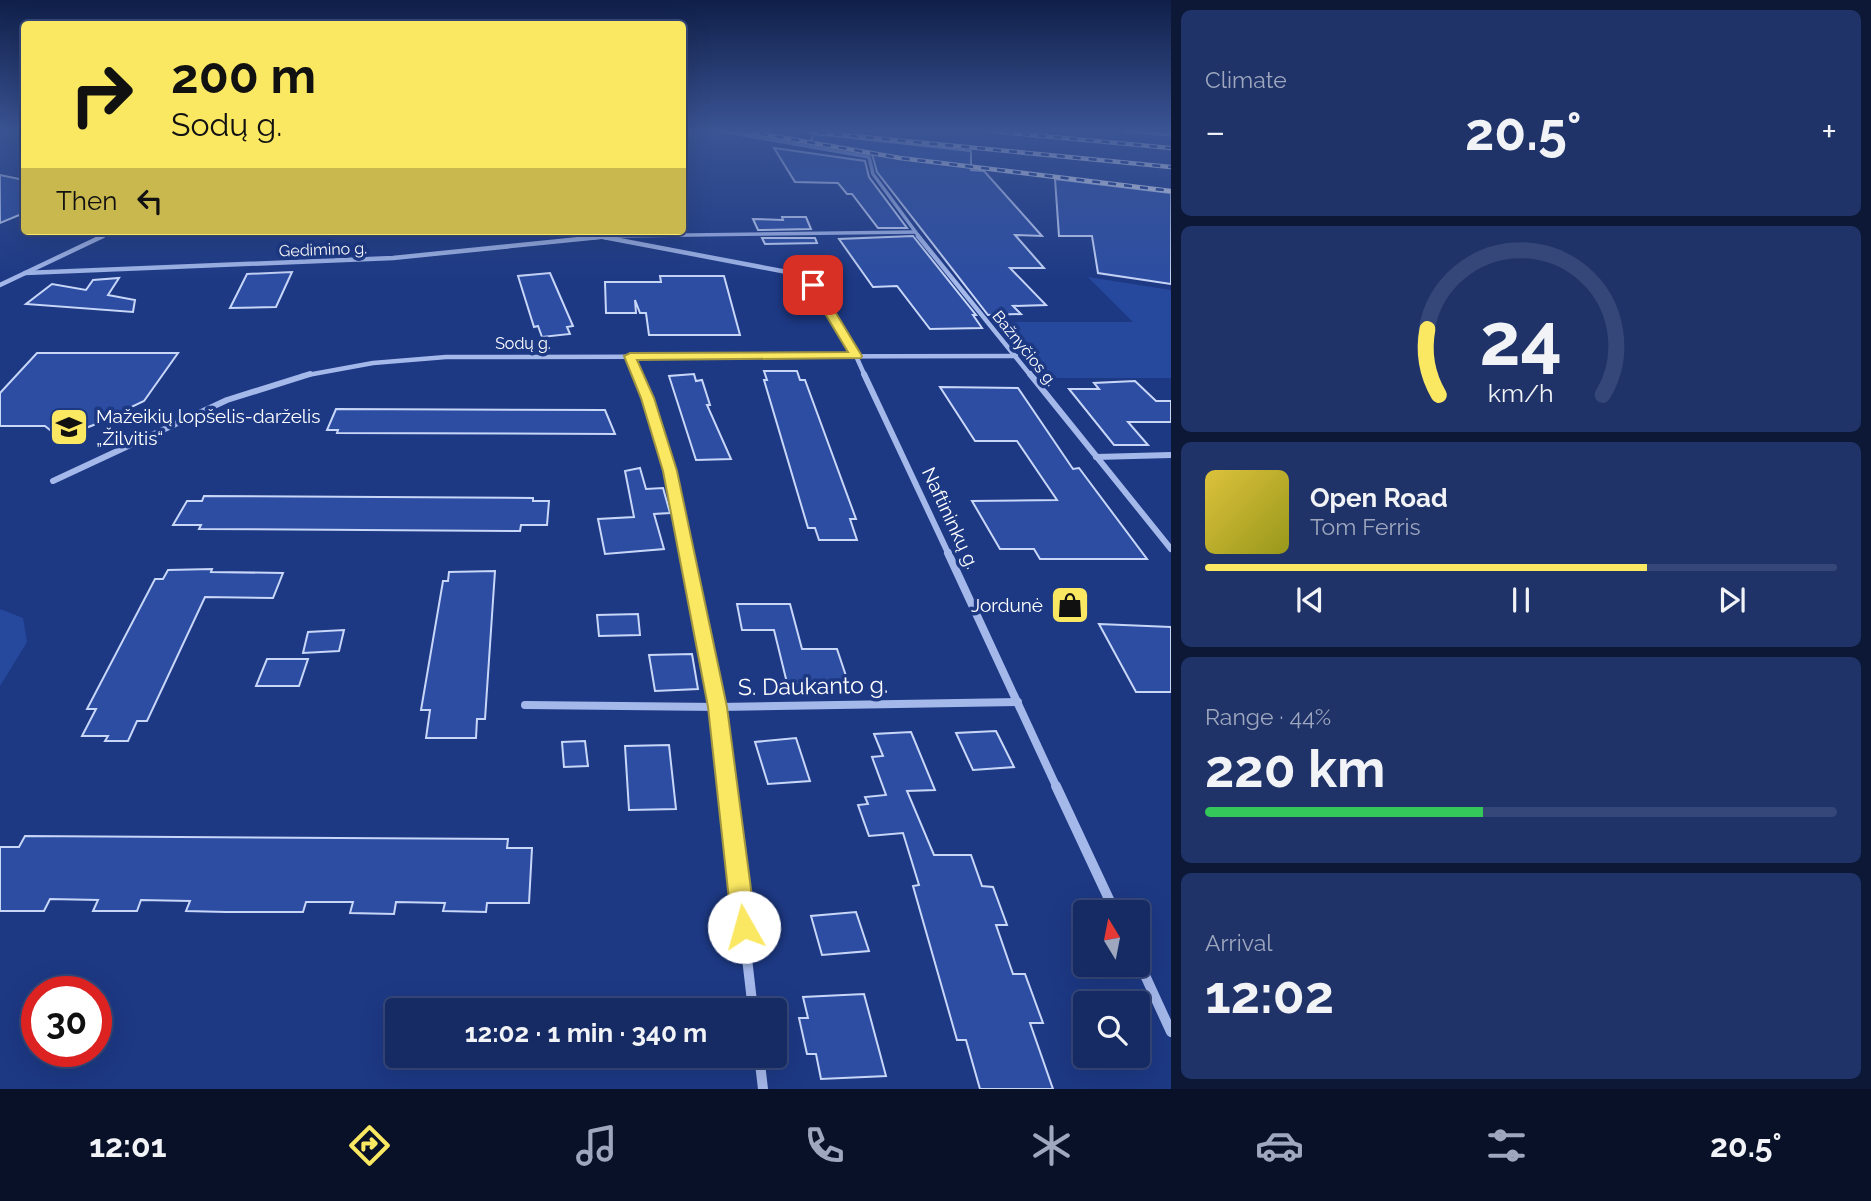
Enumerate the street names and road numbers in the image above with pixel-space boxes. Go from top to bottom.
street label: Gedimino g. [279,238,367,261]
street label: Bažnyčios g. [989,307,1061,390]
street label: Sodų g. [495,334,551,353]
street label: Naftininkų g. [918,464,984,572]
street label: S. Daukanto g. [738,671,888,700]

